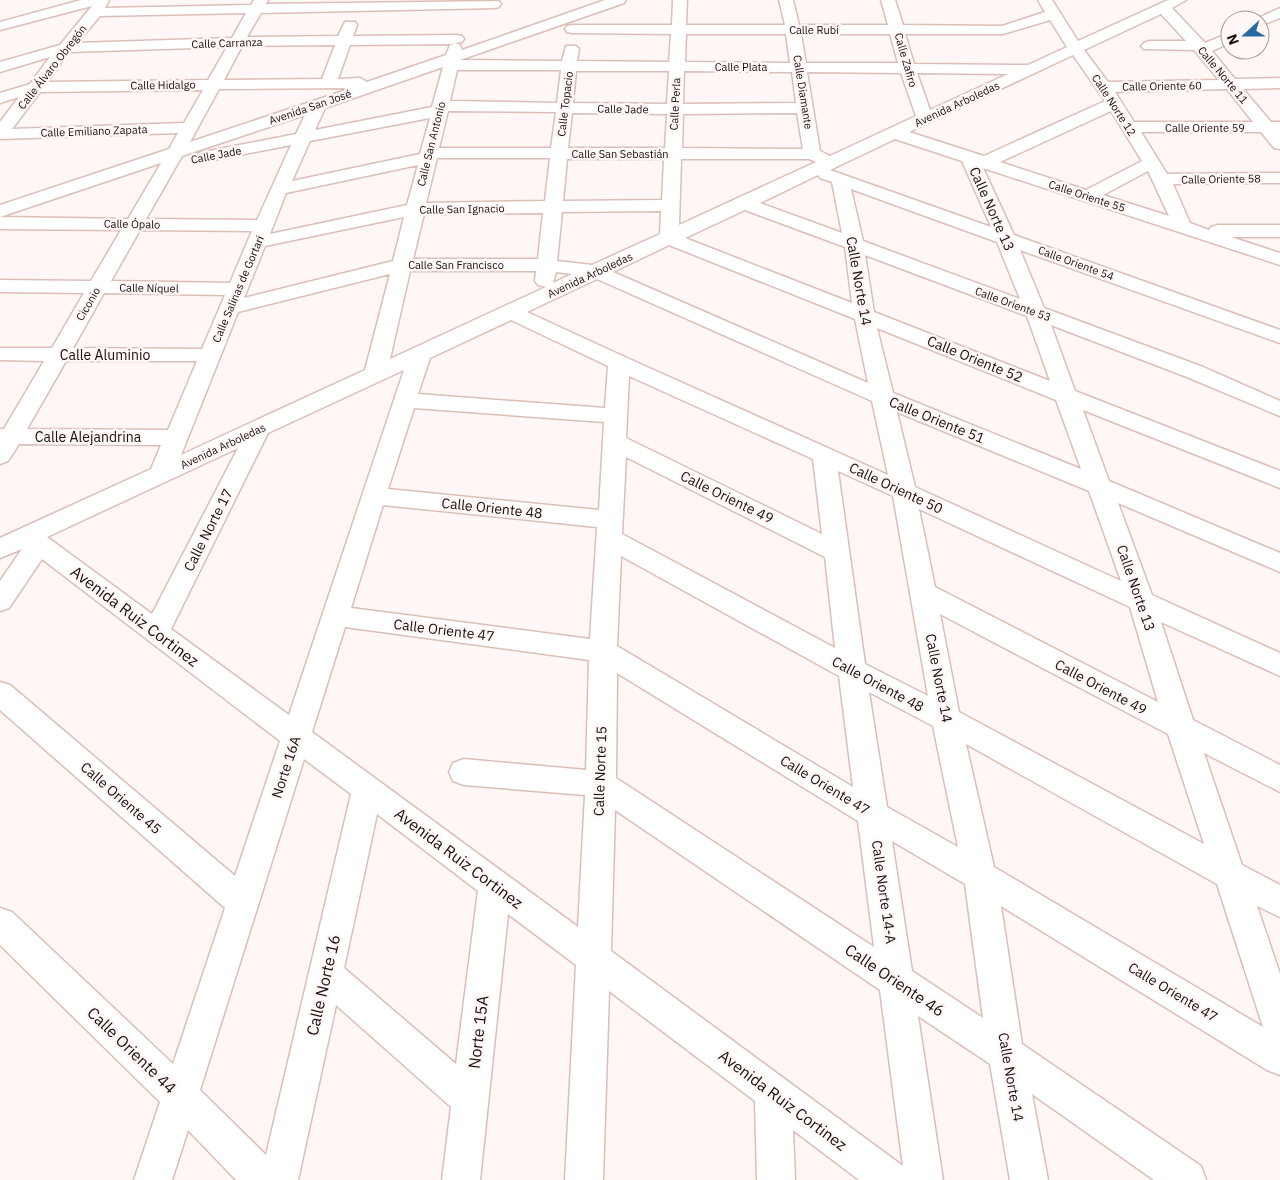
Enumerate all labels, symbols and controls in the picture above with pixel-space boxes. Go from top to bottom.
north arrow [1220,10,1270,60]
street label: Calle Álvaro Obregón [15,22,89,112]
street label: Calle Rubí [789,23,839,37]
street label: Calle Zafiro [892,31,920,89]
text: N [1223,32,1243,48]
street label: Calle Carranza [191,35,263,51]
street label: Calle Norte 11 [1195,43,1251,107]
street label: Calle Diamante [790,54,816,130]
street label: Calle Plata [715,60,767,74]
street label: Calle Topacio [554,71,576,137]
street label: Calle Norte 12 [1089,71,1139,139]
street label: Calle Hidalgo [130,77,196,93]
street label: Calle Perla [667,77,683,131]
street label: Avenida Arboledas [912,78,1002,130]
street label: Calle Oriente 60 [1122,78,1202,94]
street label: Avenida San José [267,86,353,128]
street label: Calle San Antonio [414,100,448,188]
street label: Calle Jade [597,102,649,116]
street label: Calle Oriente 59 [1165,121,1245,135]
street label: Calle Emiliano Zapata [40,122,148,140]
street label: Calle Jade [190,143,242,167]
street label: Calle San Sebastián [571,147,669,161]
street label: Calle Norte 13 [965,164,1019,254]
street label: Calle Oriente 58 [1181,171,1261,187]
street label: Calle Oriente 55 [1047,177,1127,215]
street label: Calle San Ignacio [419,201,505,217]
street label: Calle Ópalo [104,217,160,231]
street label: Calle Salinas de Gortari [209,233,267,345]
street label: Calle Norte 14 [842,235,876,327]
street label: Calle Oriente 54 [1036,243,1116,283]
street label: Avenida Arboledas [545,249,635,301]
street label: Calle San Francisco [408,258,504,272]
street label: Calle Níquel [119,280,179,296]
street label: Calle Oriente 53 [973,284,1053,324]
street label: Ciconio [73,285,103,323]
street label: Calle Oriente 52 [925,332,1025,386]
street label: Calle Aluminio [60,346,150,364]
street label: Calle Oriente 51 [887,393,987,447]
street label: Avenida Arboledas [178,420,268,472]
street label: Calle Alejandrina [35,428,142,446]
street label: Calle Oriente 50 [846,458,946,518]
street label: Calle Oriente 49 [677,467,777,527]
street label: Calle Norte 17 [179,486,237,574]
street label: Calle Oriente 48 [441,494,543,522]
street label: Calle Norte 13 [1113,542,1159,634]
street label: Avenida Ruiz Cortinez [67,561,203,671]
street label: Calle Oriente 47 [393,615,495,645]
street label: Calle Norte 14 [922,632,956,724]
street label: Calle Oriente 48 [829,652,927,716]
street label: Calle Oriente 49 [1052,655,1150,719]
street label: Calle Norte 15 [589,726,611,816]
street label: Norte 16A [267,734,305,800]
street label: Calle Oriente 47 [777,751,873,819]
street label: Calle Oriente 45 [77,758,165,838]
street label: Avenida Ruiz Cortinez [391,803,527,913]
street label: Calle Norte 14-A [868,839,900,945]
street label: Calle Norte 16 [302,932,344,1038]
street label: Calle Oriente 46 [841,939,949,1021]
street label: Calle Oriente 47 [1125,958,1221,1026]
street label: Norte 15A [464,994,492,1070]
street label: Calle Oriente 44 [83,1002,181,1098]
street label: Calle Norte 14 [994,1031,1028,1123]
street label: Avenida Ruiz Cortinez [715,1045,851,1155]

